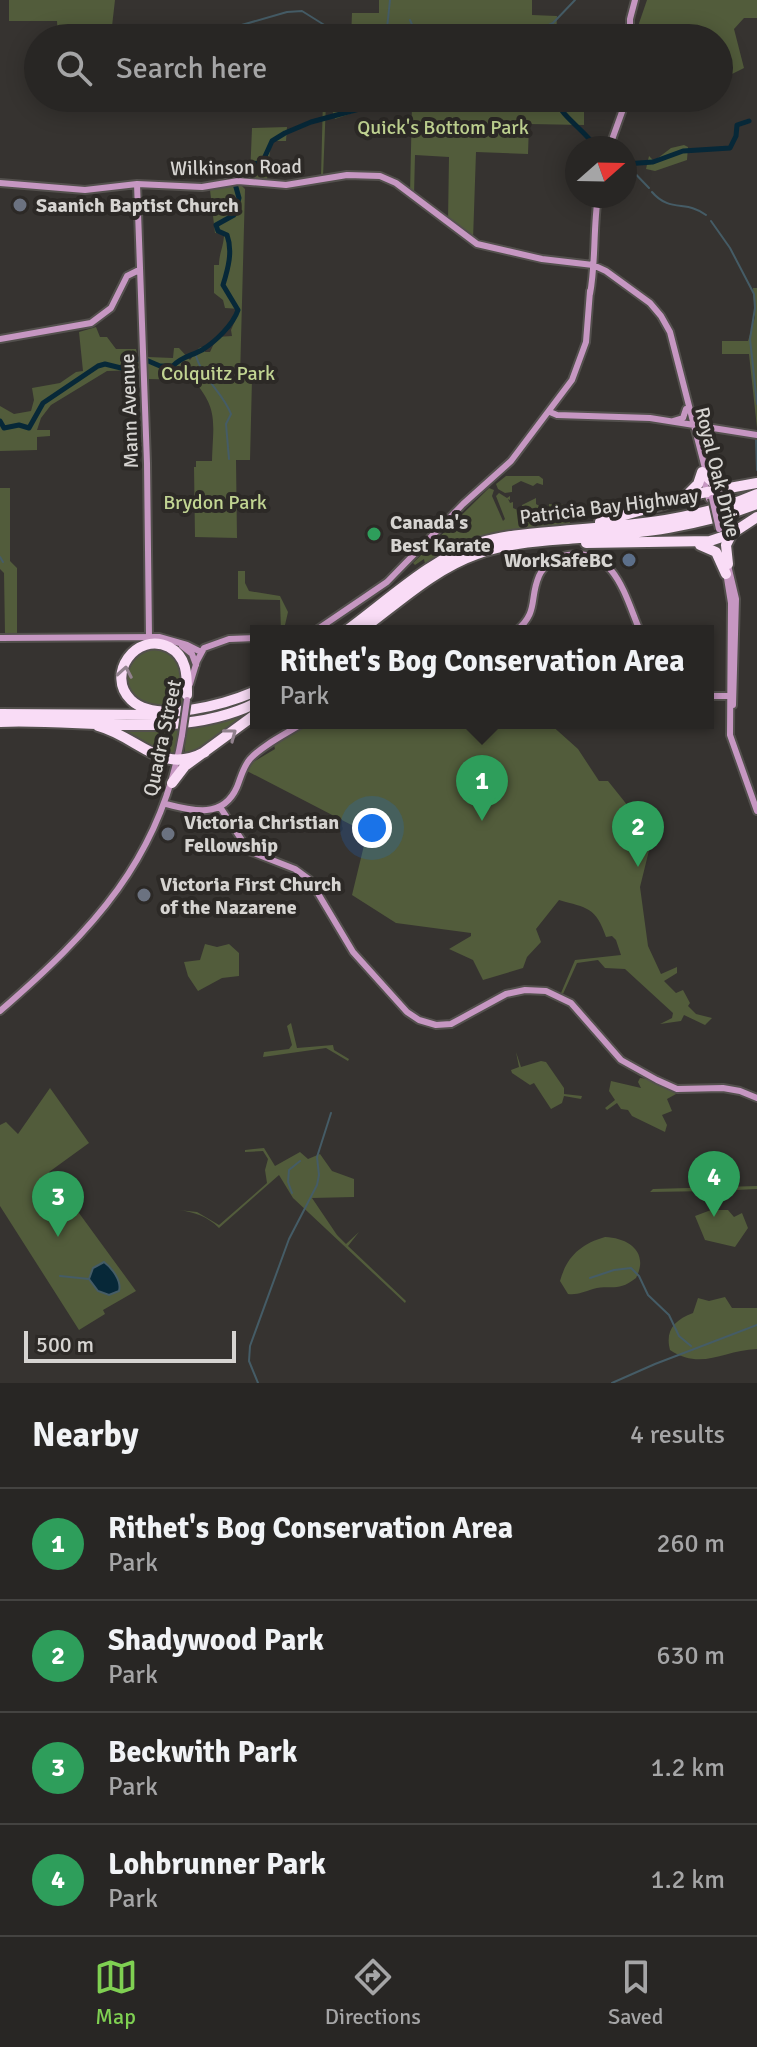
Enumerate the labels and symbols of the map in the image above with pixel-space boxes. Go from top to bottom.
park label: Quick's Bottom Park [357,115,529,140]
north arrow [565,136,637,208]
street label: Wilkinson Road [170,154,302,181]
place label: Saanich Baptist Church [36,193,239,218]
marker: Saanich Baptist Church [11,196,29,214]
street label: Mann Avenue [115,353,144,469]
park label: Colquitz Park [161,361,275,386]
street label: Royal Oak Drive [689,404,746,540]
street label: Patricia Bay Highway [518,483,700,530]
park label: Brydon Park [163,490,267,515]
place label: Canada's Best Karate [390,510,491,558]
marker: Canada's Best Karate [365,525,383,543]
place label: WorkSafeBC [504,548,613,573]
marker: WorkSafeBC [620,551,638,569]
one-way arrow [115,665,132,678]
street label: Quadra Street [138,678,187,799]
one-way arrow [222,729,237,743]
pin: 1 [456,755,508,821]
pin: 2 [612,801,664,867]
your location [352,808,392,848]
place label: Victoria Christian Fellowship [184,810,339,858]
marker: Victoria Christian Fellowship [159,825,177,843]
place label: Victoria First Church of the Nazarene [160,872,342,920]
marker: Victoria First Church of the Nazarene [135,886,153,904]
pin: 4 [688,1151,740,1217]
pin: 3 [32,1171,84,1237]
scale bar [24,1327,236,1363]

